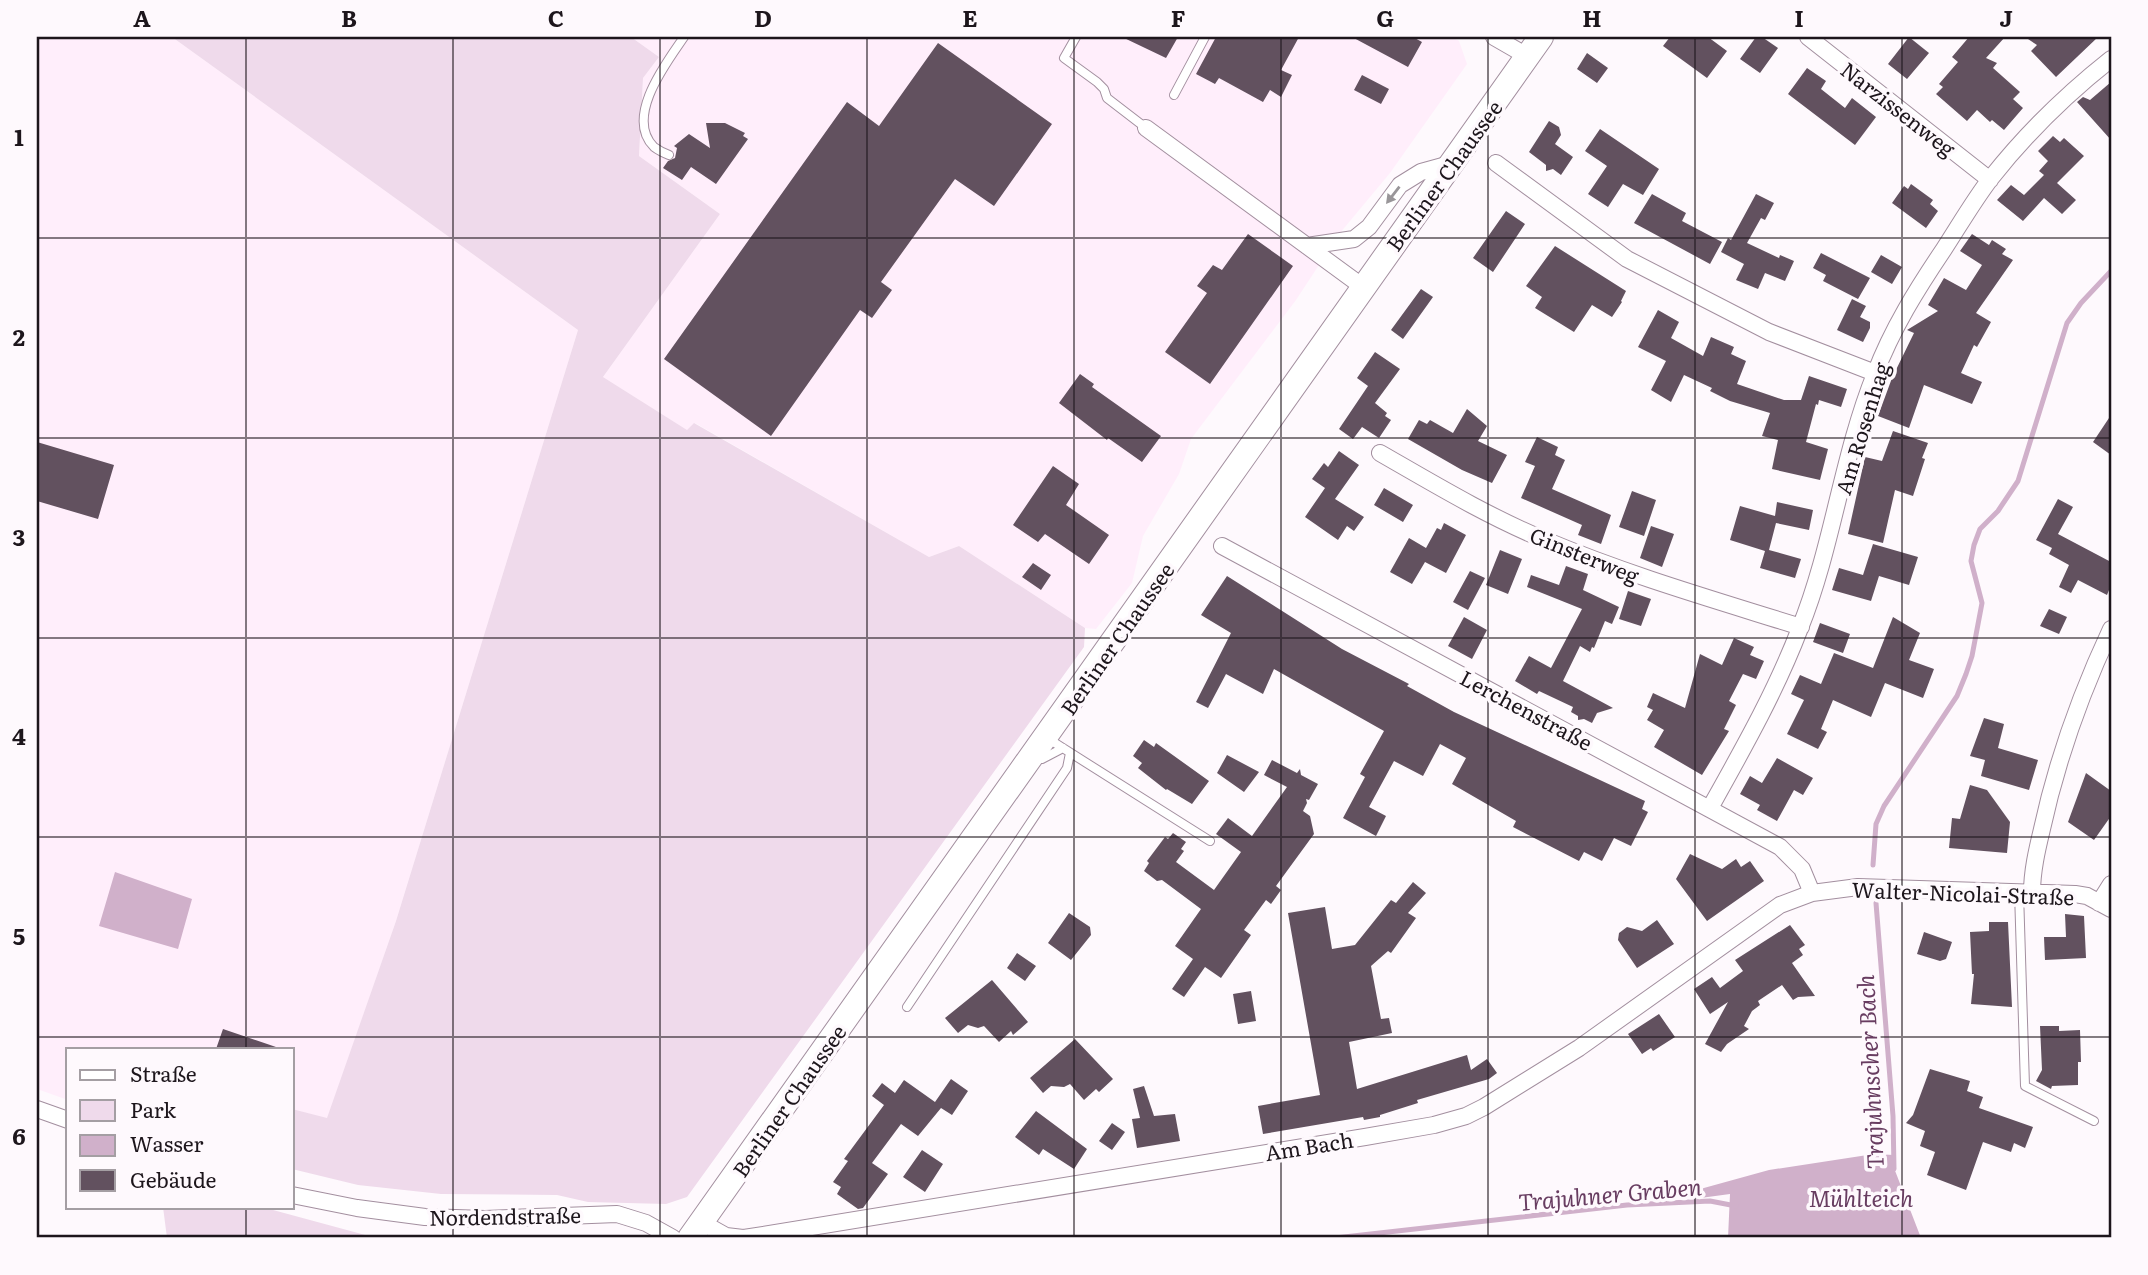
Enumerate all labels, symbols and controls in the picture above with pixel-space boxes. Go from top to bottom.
text: A [133,0,151,34]
text: B [341,0,357,34]
text: C [548,0,564,34]
text: D [754,0,772,34]
text: E [962,0,978,34]
text: F [1171,0,1186,34]
text: G [1376,0,1394,34]
text: H [1582,0,1602,34]
text: I [1794,0,1804,34]
text: J [1999,0,2013,34]
street label: Narzissenweg [1835,53,1963,163]
street label: Berliner Chaussee [1378,93,1508,257]
text: 1 [14,119,24,153]
one-way arrow [1386,186,1400,204]
text: 2 [13,319,25,353]
street label: Am Rosenhag [1826,358,1896,498]
street label: Ginsterweg [1526,518,1644,590]
text: 3 [13,519,25,553]
street label: Berliner Chaussee [1052,555,1180,721]
street label: Lerchenstraße [1455,661,1599,757]
text: 4 [12,718,26,752]
street label: Walter-Nicolai-Straße [1851,873,2075,911]
text: 5 [13,918,25,952]
water label: Trajuhnscher Bach [1847,973,1891,1170]
street label: Berliner Chaussee [724,1017,852,1183]
legend [66,1048,294,1208]
text: Straße [130,1057,197,1088]
text: Park [130,1093,176,1124]
text: 6 [12,1118,26,1152]
street label: Am Bach [1263,1123,1355,1167]
text: Wasser [130,1127,203,1158]
text: Gebäude [130,1163,217,1194]
water label: Trajuhner Graben [1517,1168,1703,1218]
water label: Mühlteich [1809,1180,1914,1214]
street label: Nordendstraße [429,1198,581,1232]

